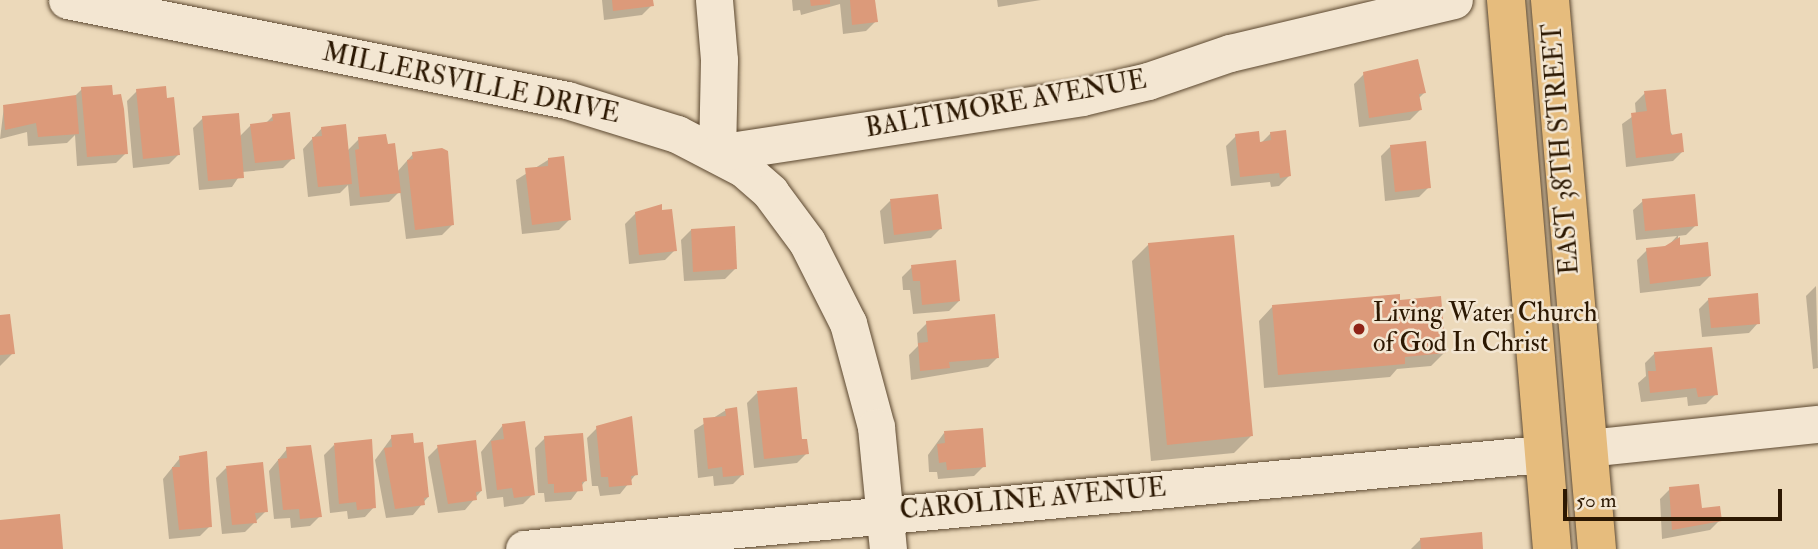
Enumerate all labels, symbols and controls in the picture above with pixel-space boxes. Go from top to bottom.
street label: EAST 38TH STREET [1538,22,1586,276]
street label: MILLERSVILLE DRIVE [320,37,622,131]
street label: BALTIMORE AVENUE [863,65,1149,145]
place label: Living Water Church of God In Christ [1373,298,1597,360]
marker: Living Water Church of God In Christ [1351,321,1367,337]
street label: CAROLINE AVENUE [899,473,1167,527]
scale bar [1566,476,1785,520]
text: 50 m [1576,487,1617,514]

